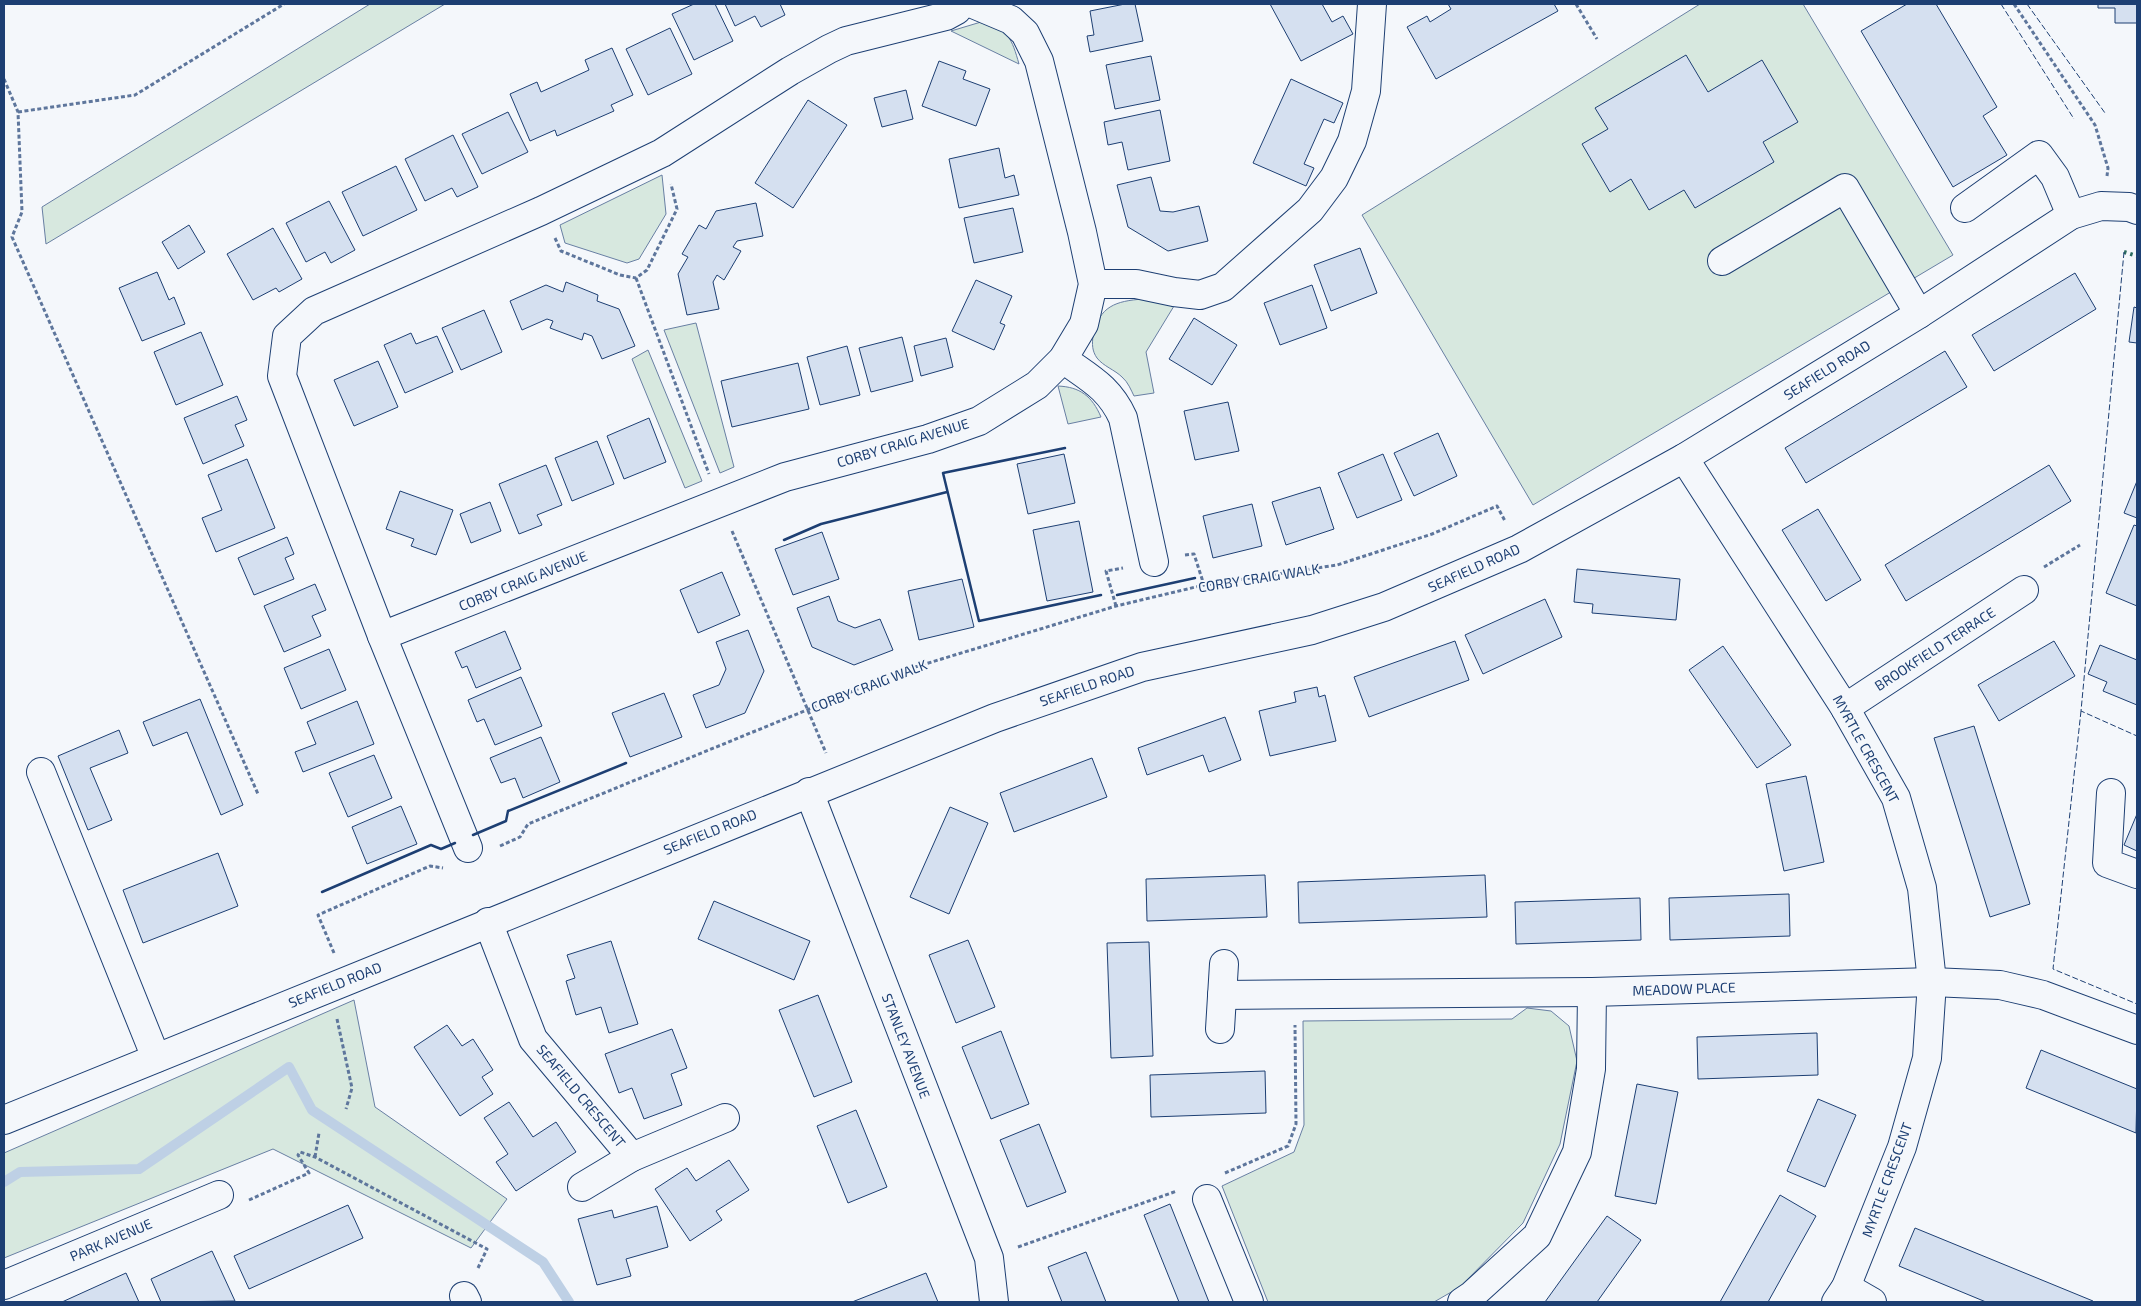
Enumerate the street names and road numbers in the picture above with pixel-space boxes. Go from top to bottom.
street label: SEAFIELD ROAD [1780,336,1873,403]
street label: CORBY CRAIG AVENUE [835,414,971,471]
street label: SEAFIELD ROAD [1425,540,1522,595]
street label: CORBY CRAIG AVENUE [456,547,590,614]
street label: CORBY CRAIG WALK [1197,559,1322,596]
street label: BROOKFIELD TERRACE [1871,603,1998,694]
street label: CORBY CRAIG WALK [808,655,930,715]
street label: SEAFIELD ROAD [1037,661,1136,710]
street label: MYRTLE CRESCENT [1830,692,1903,806]
street label: SEAFIELD ROAD [661,805,759,858]
street label: SEAFIELD ROAD [286,958,384,1011]
street label: MEADOW PLACE [1632,978,1736,999]
street label: STANLEY AVENUE [879,991,934,1101]
street label: SEAFIELD CRESCENT [533,1041,629,1151]
street label: MYRTLE CRESCENT [1858,1120,1915,1240]
street label: PARK AVENUE [67,1215,155,1264]

